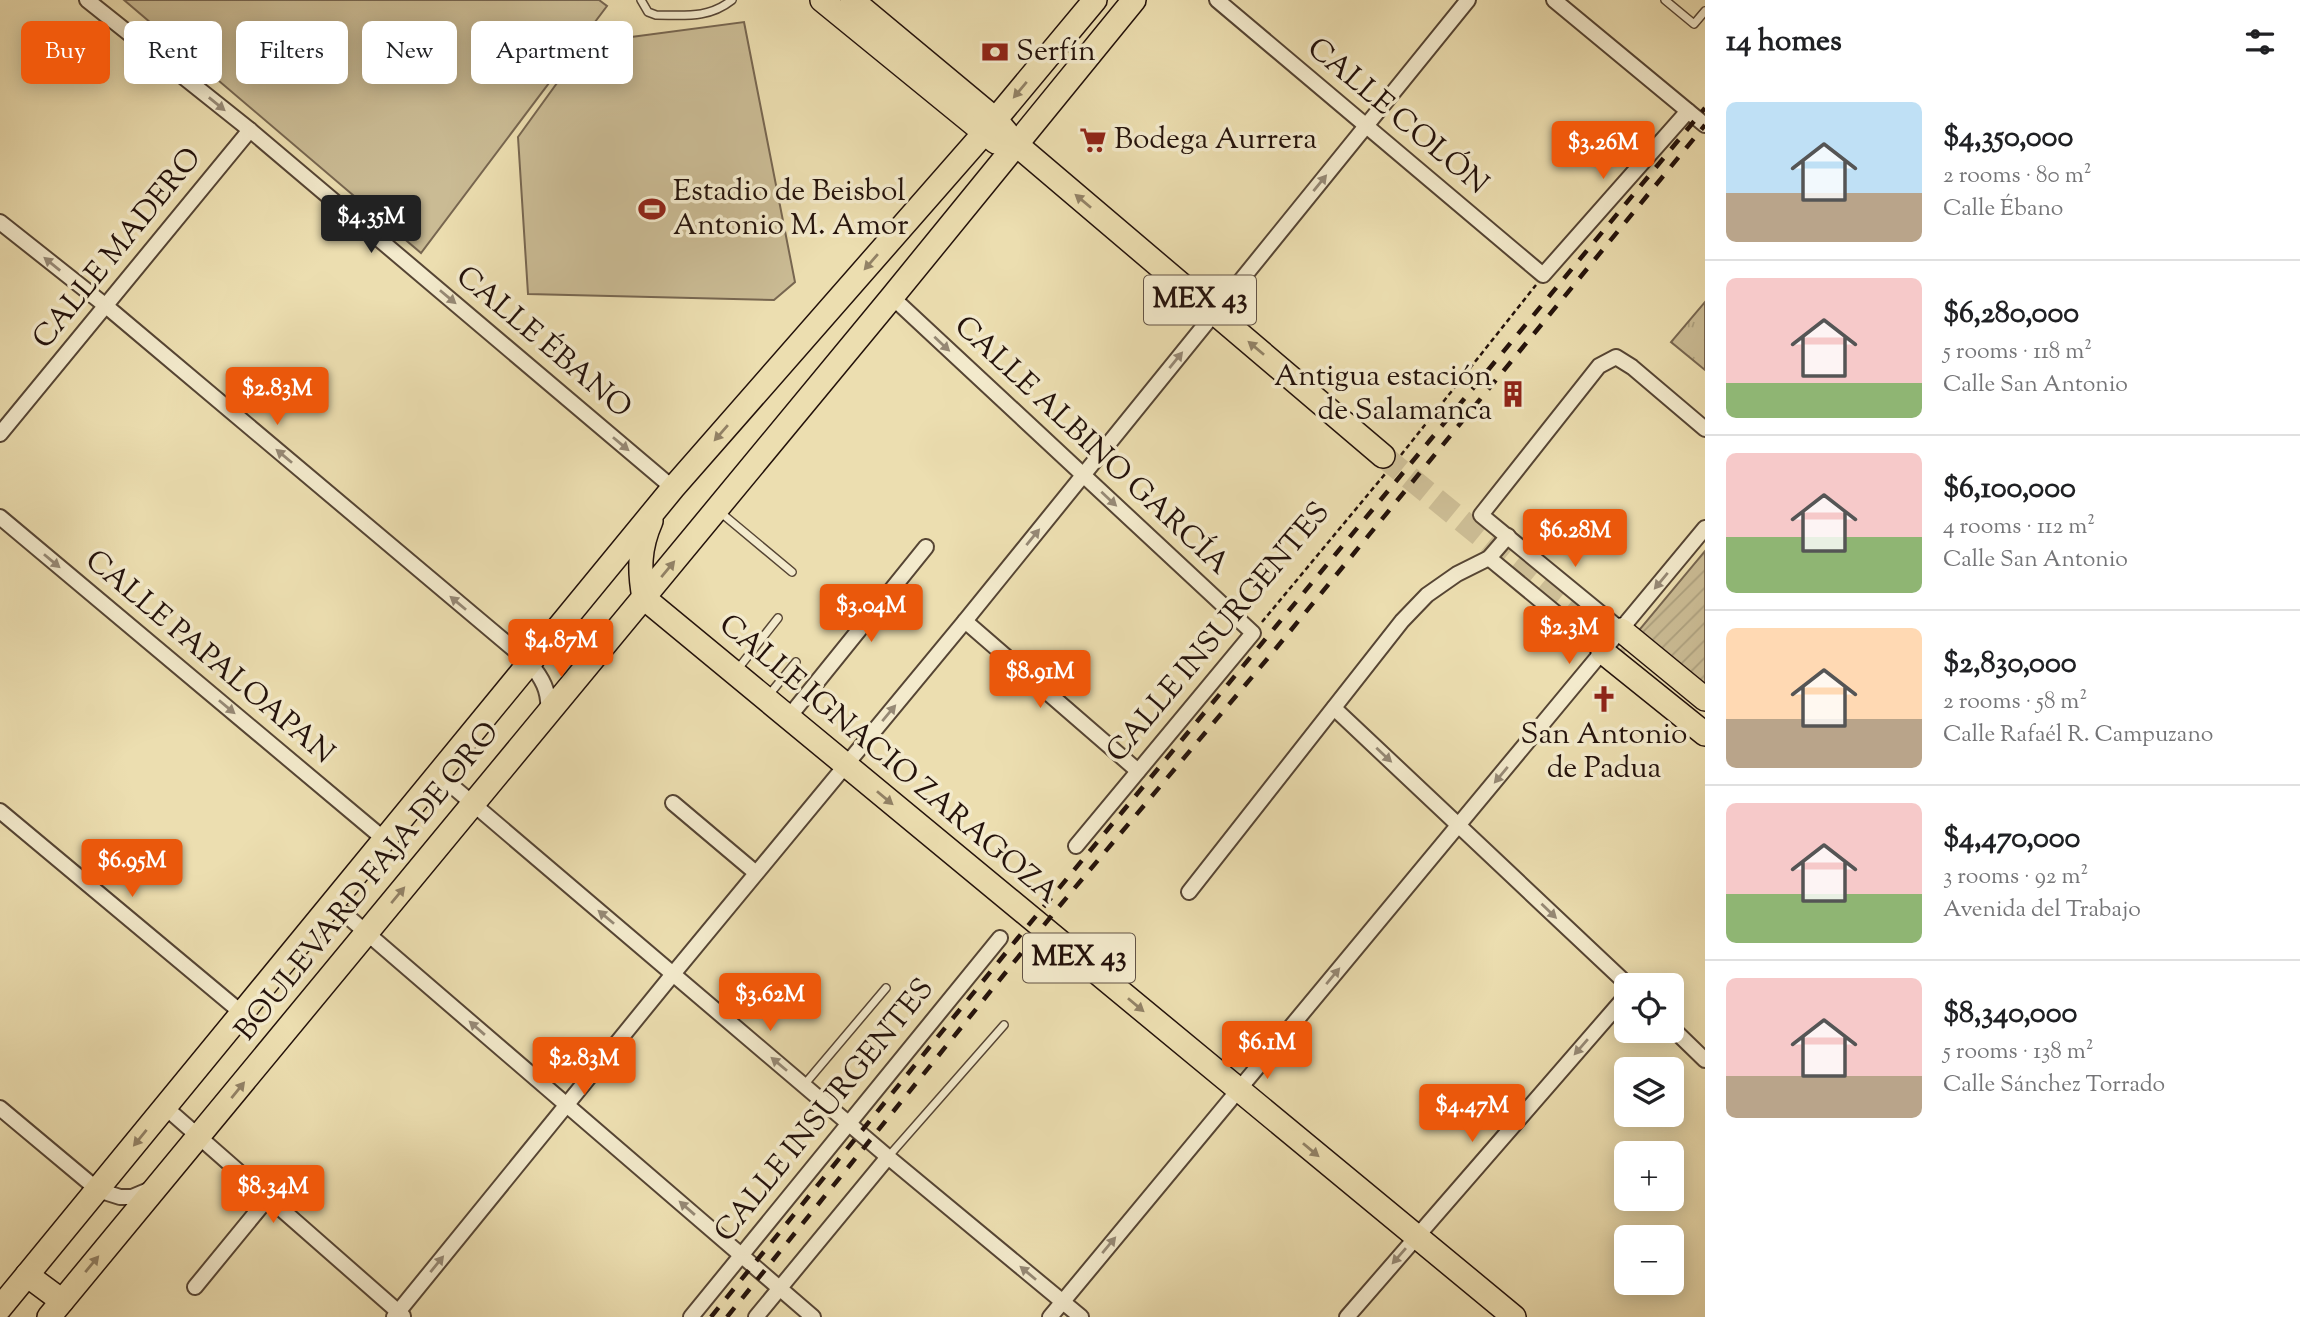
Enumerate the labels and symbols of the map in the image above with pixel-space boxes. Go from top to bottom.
street label: CALLE COLÓN [1297,28,1497,206]
place label: Serfín [1016,31,1096,74]
bank icon: Serfín [980,37,1010,67]
one-way arrow [1013,81,1028,98]
one-way arrow [208,96,226,111]
place label: Bodega Aurrera [1114,119,1317,162]
pin: $3.26M [1546,122,1660,181]
supermarket icon: Bodega Aurrera [1078,125,1108,155]
street label: CALLE MADERO [23,139,213,359]
place label: Estadio de Beisbol Antonio M. Amor [673,171,908,248]
one-way arrow [1312,175,1327,193]
sports icon: Estadio de Beisbol Antonio M. Amor [637,194,667,224]
one-way arrow [1074,194,1091,209]
pin: $4.35M [314,196,428,255]
one-way arrow [863,253,879,271]
one-way arrow [44,256,62,271]
street label: CALLE ÉBANO [446,256,640,430]
road number: MEX 43 [1144,276,1256,324]
one-way arrow [439,289,456,304]
street label: CALLE ALBINO GARCÍA [944,306,1238,586]
one-way arrow [933,335,950,351]
one-way arrow [1247,340,1265,356]
one-way arrow [1169,351,1184,369]
place label: Antigua estación de Salamanca [1274,356,1492,433]
pin: $2.83M [220,368,334,427]
building icon: Antigua estación de Salamanca [1498,379,1528,409]
one-way arrow [713,424,729,442]
one-way arrow [613,436,630,451]
one-way arrow [275,449,292,464]
one-way arrow [1100,490,1117,506]
street label: CALLE INSURGENTES [1097,493,1341,773]
pin: $6.28M [1518,510,1632,569]
one-way arrow [1026,528,1041,546]
street label: CALLE PAPALOAPAN [75,541,343,775]
one-way arrow [44,553,61,568]
one-way arrow [660,560,675,577]
one-way arrow [1654,571,1669,589]
pin: $3.04M [814,584,928,644]
one-way arrow [449,595,467,610]
street label: CALLE IGNACIO ZARAGOZA [709,605,1067,915]
pin: $2.3M [1520,606,1618,666]
pin: $4.87M [504,620,618,679]
pin: $8.91M [983,650,1097,710]
church icon: San Antonio de Padua [1589,684,1619,714]
one-way arrow [218,699,235,714]
one-way arrow [881,704,896,721]
street label: BOULEVARD FAJA DE ORO [226,713,510,1051]
place label: San Antonio de Padua [1521,714,1687,791]
one-way arrow [1375,746,1392,763]
one-way arrow [1493,766,1509,784]
one-way arrow [876,790,894,806]
pin: $6.95M [75,839,189,899]
one-way arrow [390,887,405,904]
one-way arrow [1540,902,1557,918]
one-way arrow [597,910,614,925]
road number: MEX 43 [1023,934,1135,982]
one-way arrow [1325,968,1340,986]
street label: CALLE INSURGENTES [705,970,945,1252]
pin: $3.62M [713,974,827,1033]
one-way arrow [1127,997,1145,1013]
one-way arrow [469,1021,486,1036]
pin: $6.1M [1218,1021,1316,1081]
pin: $2.83M [527,1038,641,1097]
one-way arrow [1573,1038,1589,1055]
one-way arrow [770,1056,788,1072]
one-way arrow [230,1081,245,1098]
pin: $4.47M [1415,1084,1529,1144]
one-way arrow [133,1129,148,1146]
one-way arrow [1303,1142,1320,1157]
pin: $8.34M [216,1166,330,1225]
one-way arrow [678,1200,696,1216]
one-way arrow [1101,1237,1116,1254]
one-way arrow [1391,1247,1407,1265]
one-way arrow [429,1255,444,1272]
one-way arrow [85,1256,100,1274]
one-way arrow [1020,1266,1037,1281]

